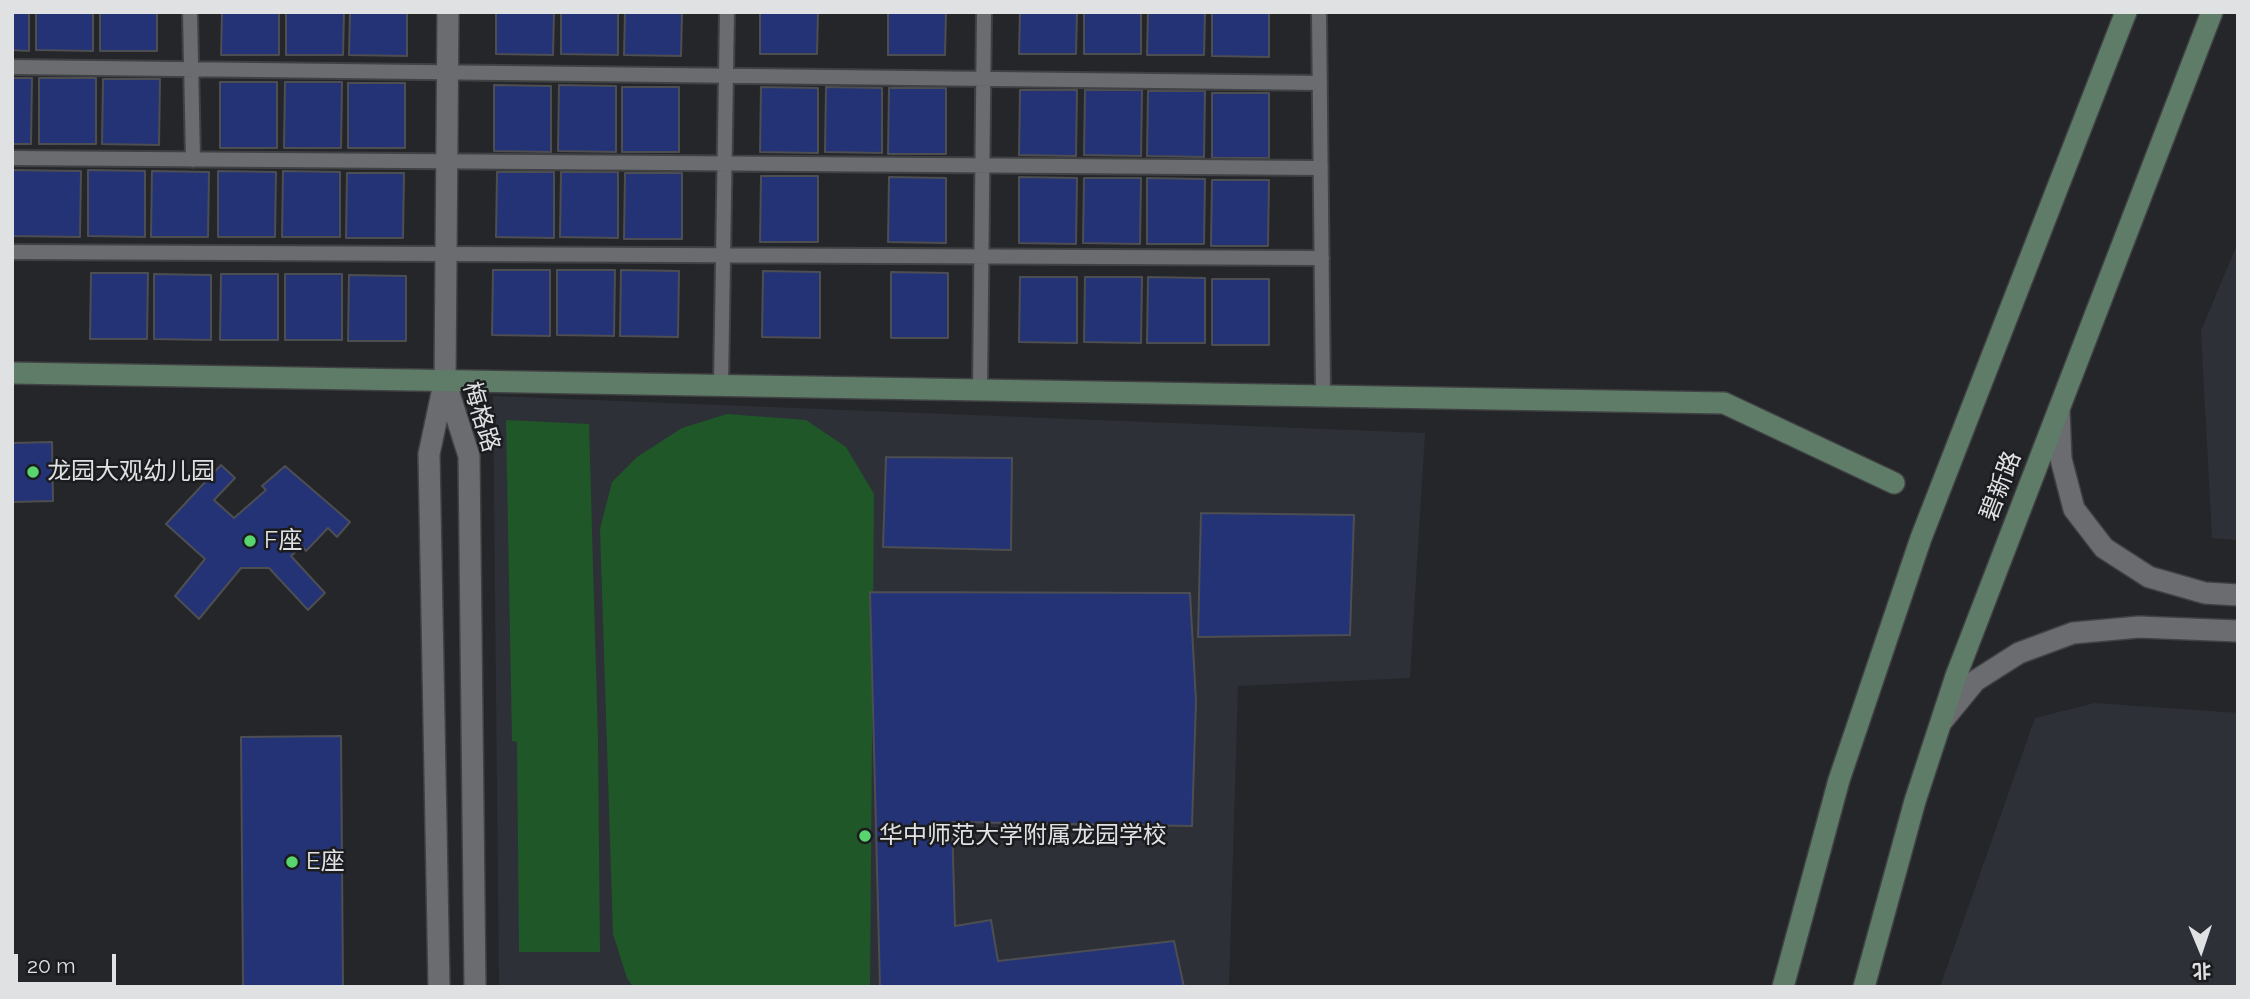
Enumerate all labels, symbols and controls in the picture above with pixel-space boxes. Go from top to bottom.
street label: 梅格路 [457,378,505,456]
street label: 碧新路 [1975,447,2027,525]
place label: 龙园大观幼儿园 [47,458,215,486]
marker: 龙园大观幼儿园 [25,464,41,480]
place label: F座 [264,527,302,555]
marker: F座 [242,533,258,549]
place label: 华中师范大学附属龙园学校 [879,822,1167,850]
marker: 华中师范大学附属龙园学校 [857,828,873,844]
place label: E座 [306,848,345,876]
marker: E座 [284,854,300,870]
north arrow [2166,915,2236,985]
scale bar [18,940,119,984]
text: 20 m [27,953,75,978]
text: 北 [2192,960,2212,982]

